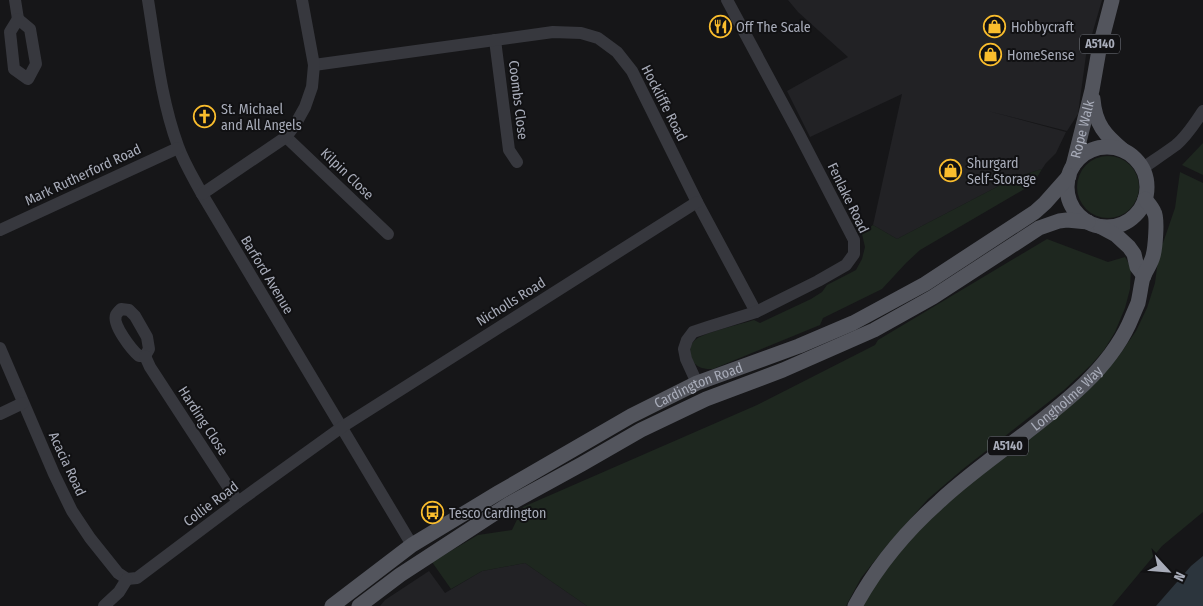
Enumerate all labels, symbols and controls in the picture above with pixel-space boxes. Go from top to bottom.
restaurant icon: Off The Scale [708,15,732,39]
shop icon: Hobbycraft [983,15,1007,39]
place label: Off The Scale [736,19,811,36]
place label: Hobbycraft [1011,19,1074,36]
road number: A5140 [1080,34,1120,54]
shop icon: HomeSense [979,43,1003,67]
place label: HomeSense [1007,47,1075,64]
street label: Coombs Close [505,59,531,141]
street label: Hockliffe Road [638,62,690,144]
street label: Rope Walk [1067,98,1098,160]
place label: St. Michael and All Angels [221,101,302,134]
church icon: St. Michael and All Angels [193,105,217,129]
street label: Mark Rutherford Road [22,141,144,209]
street label: Kilpin Close [317,145,377,203]
place label: Shurgard Self-Storage [967,155,1036,188]
shop icon: Shurgard Self-Storage [939,159,963,183]
street label: Fenlake Road [824,160,872,236]
street label: Barford Avenue [237,233,297,317]
street label: Nicholls Road [473,274,549,330]
street label: Cardington Road [651,359,745,412]
street label: Longholme Way [1027,362,1107,434]
street label: Harding Close [174,383,232,459]
street label: Acacia Road [45,429,89,499]
road number: A5140 [988,436,1028,456]
street label: Collie Road [180,478,242,530]
bus stop icon: Tesco Cardington [421,501,445,525]
place label: Tesco Cardington [449,505,546,522]
north arrow [1143,546,1193,596]
text: N [1170,569,1189,584]

